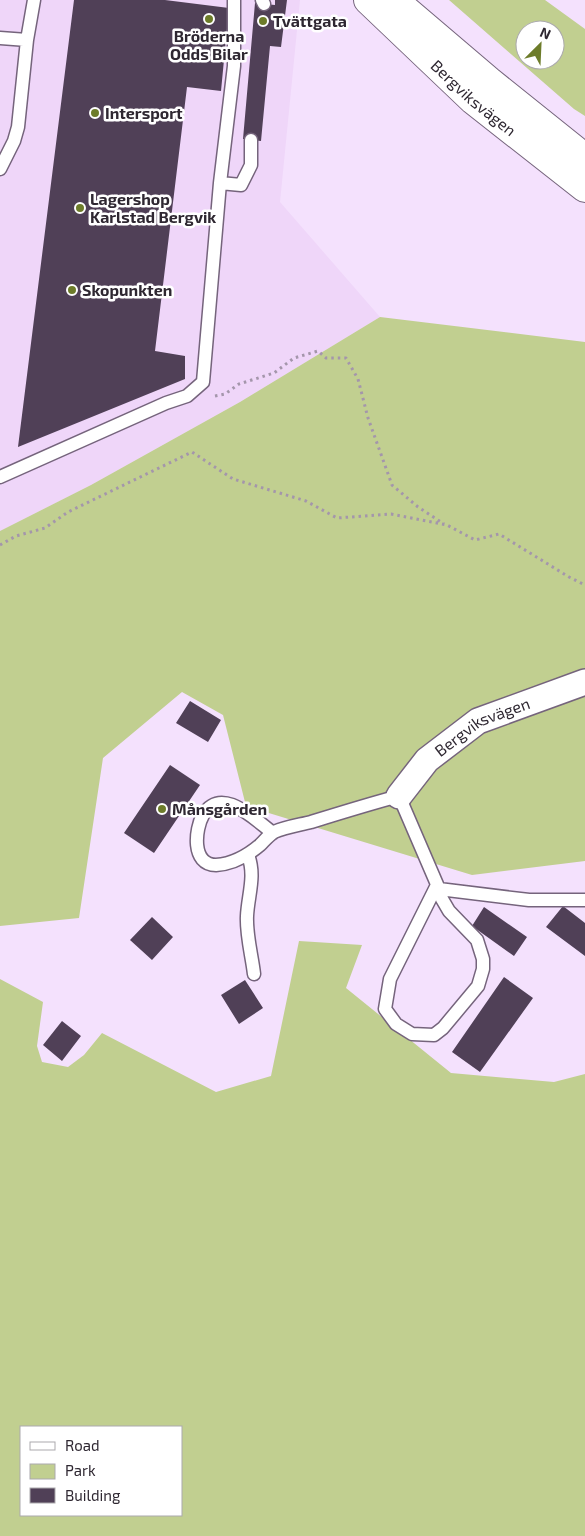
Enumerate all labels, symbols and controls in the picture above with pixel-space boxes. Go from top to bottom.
place label: Tvättgata [273,11,347,30]
marker: Bröderna Odds Bilar [203,13,215,25]
marker: Tvättgata [257,15,269,27]
north arrow [515,20,565,70]
text: N [537,23,554,42]
place label: Bröderna Odds Bilar [170,26,248,63]
street label: Bergviksvägen [428,55,520,139]
place label: Intersport [105,103,183,122]
marker: Intersport [89,107,101,119]
place label: Lagershop Karlstad Bergvik [90,189,216,226]
marker: Lagershop Karlstad Bergvik [74,202,86,214]
place label: Skopunkten [82,280,172,299]
marker: Skopunkten [66,284,78,296]
street label: Bergviksvägen [431,693,532,760]
place label: Månsgården [172,799,267,818]
marker: Månsgården [156,803,168,815]
legend [20,1426,182,1516]
text: Road [65,1436,100,1454]
text: Park [65,1461,96,1479]
text: Building [65,1486,121,1504]

